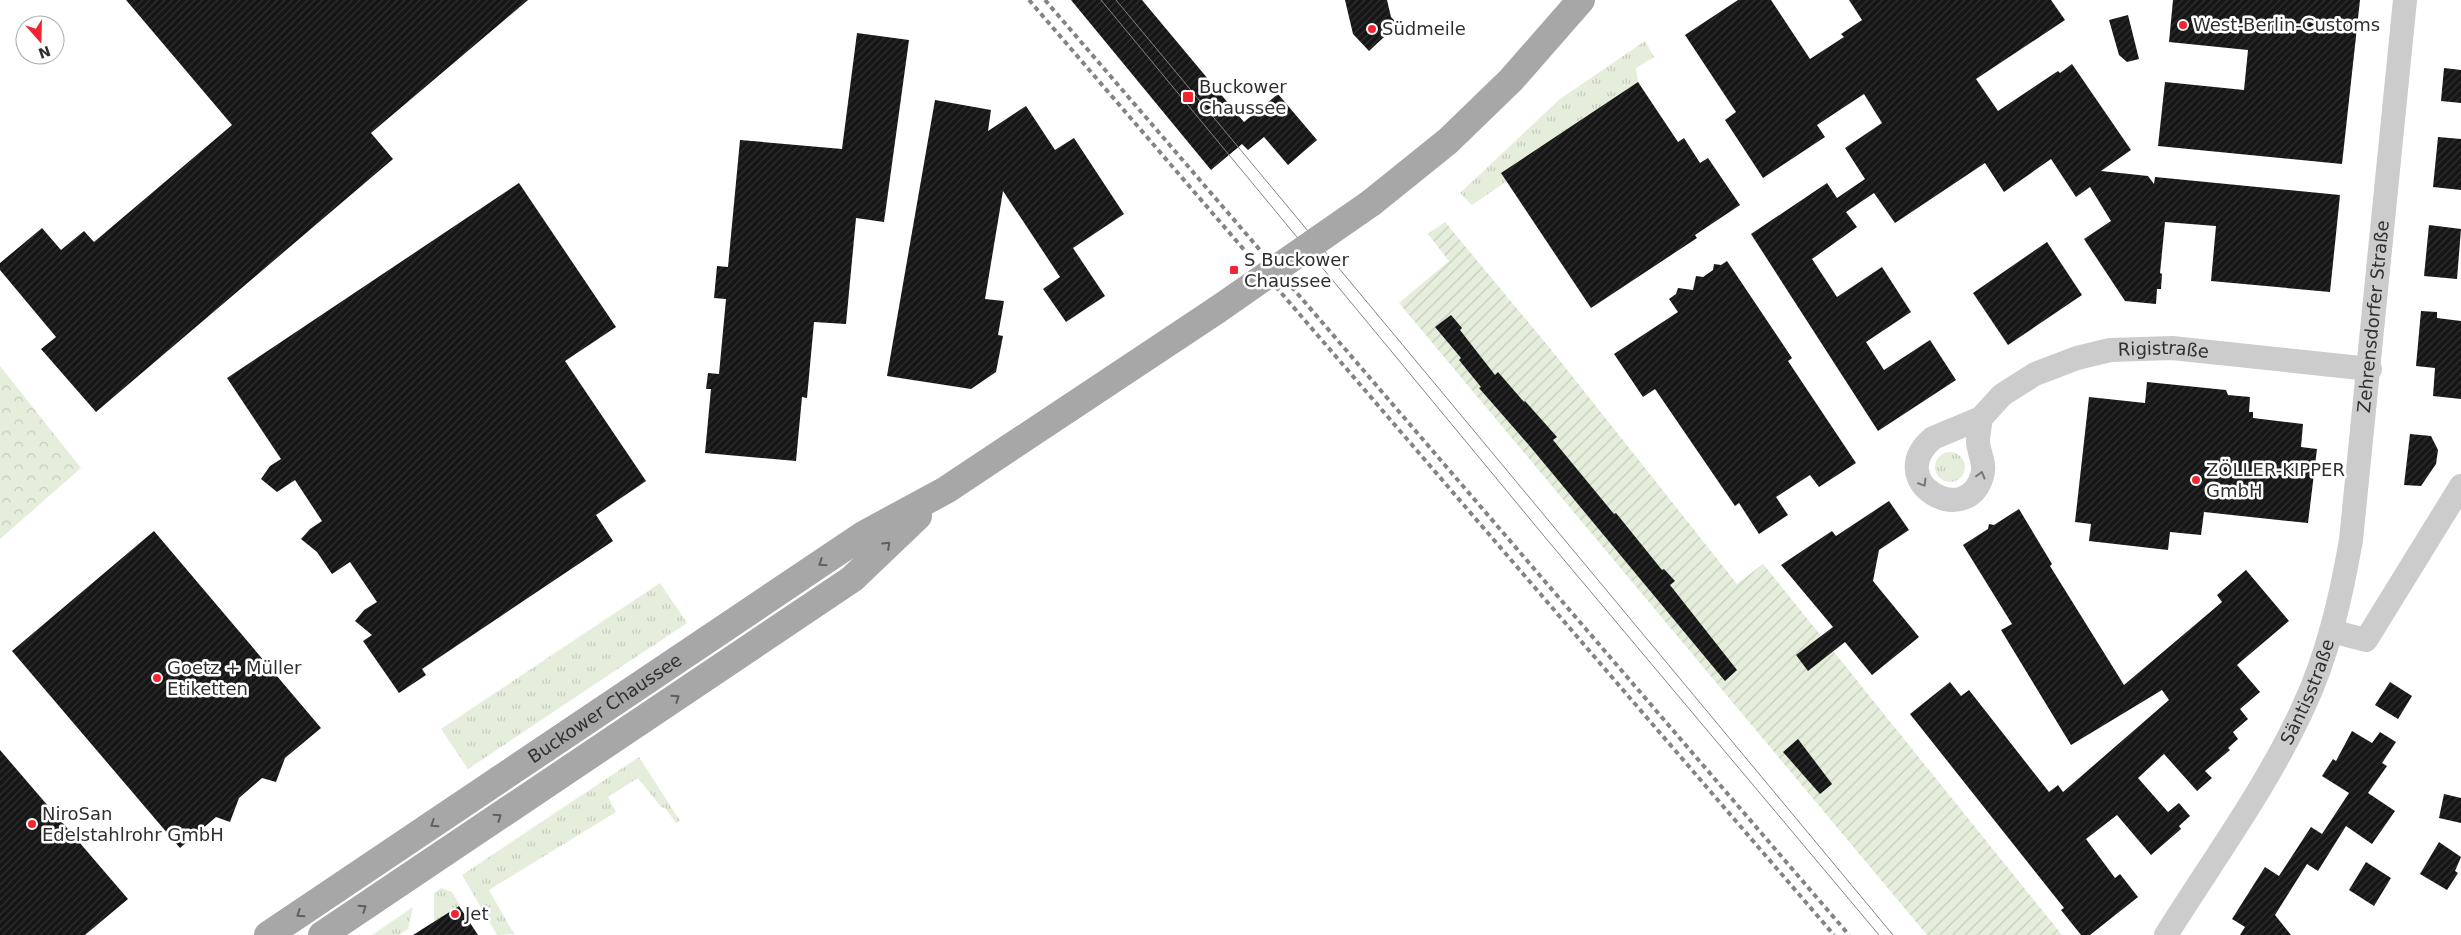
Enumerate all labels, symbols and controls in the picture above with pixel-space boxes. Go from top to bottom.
place label: West-Berlin-Customs [2193,14,2380,35]
north arrow [15,15,65,65]
place label: Südmeile [1382,18,1466,39]
marker: West-Berlin-Customs [2177,19,2189,31]
marker: Südmeile [1366,23,1378,35]
text: N [36,43,53,62]
place label: Buckower Chaussee [1199,76,1287,118]
marker: Buckower Chaussee [1181,90,1195,104]
street label: Zehrensdorfer Straße [2353,219,2393,414]
place label: S Buckower Chaussee [1244,249,1349,291]
marker: S Buckower Chaussee [1228,264,1240,276]
street label: Rigistraße [2118,337,2210,362]
place label: ZÖLLER-KIPPER GmbH [2206,459,2345,501]
one-way arrow [1975,471,1986,480]
marker: ZÖLLER-KIPPER GmbH [2190,474,2202,486]
one-way arrow [1917,478,1927,487]
one-way arrow [882,542,891,551]
one-way arrow [818,557,828,566]
street label: Säntisstraße [2276,637,2338,748]
street label: Buckower Chaussee [524,649,686,767]
place label: Goetz + Müller Etiketten [167,657,302,699]
marker: Goetz + Müller Etiketten [151,672,163,684]
one-way arrow [670,695,680,704]
place label: NiroSan Edelstahlrohr GmbH [42,803,224,845]
one-way arrow [493,814,502,824]
one-way arrow [430,817,439,827]
marker: NiroSan Edelstahlrohr GmbH [26,818,38,830]
place label: Jet [464,903,488,924]
one-way arrow [357,905,367,914]
one-way arrow [296,908,305,917]
marker: Jet [449,908,461,920]

